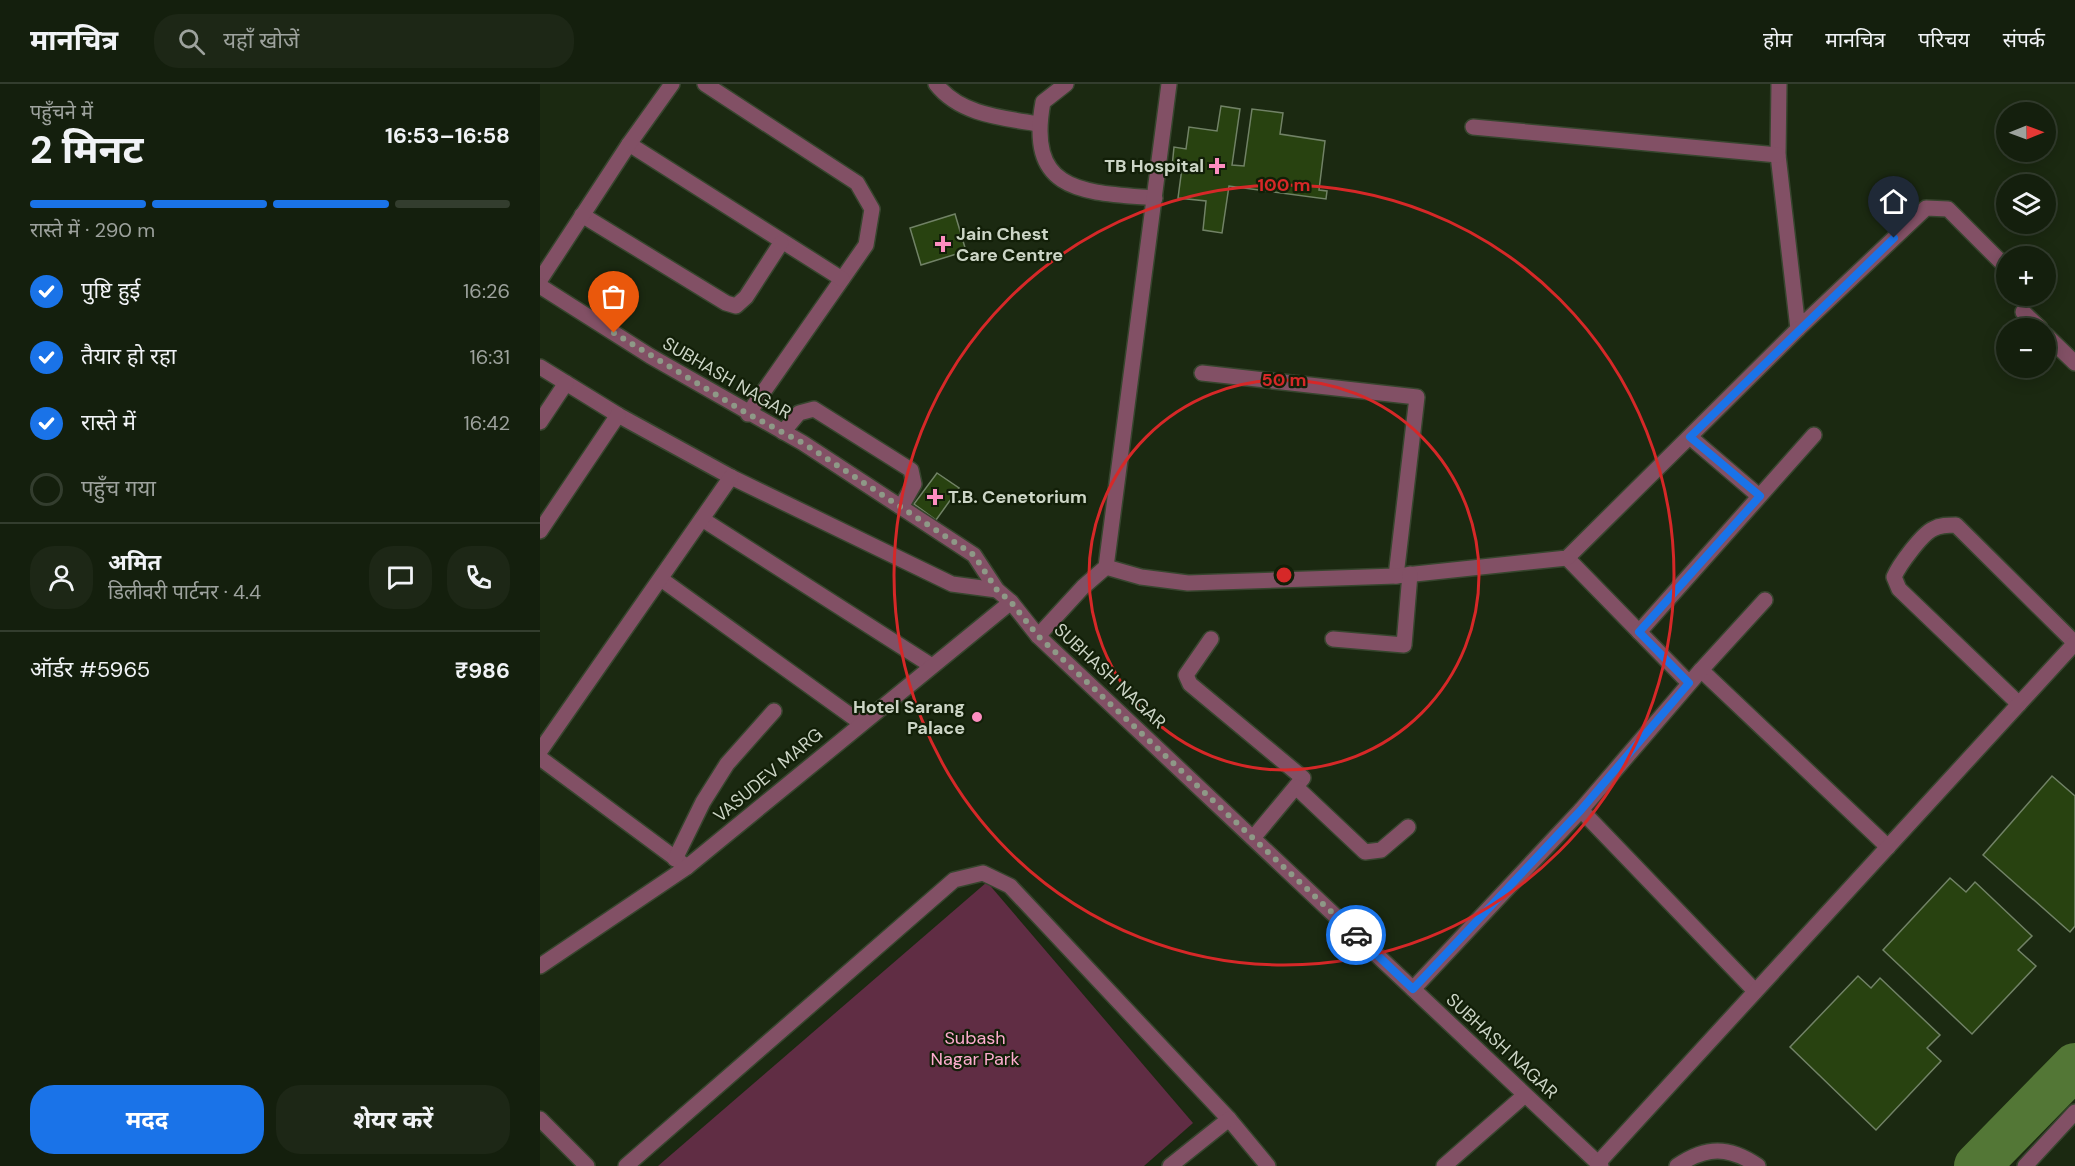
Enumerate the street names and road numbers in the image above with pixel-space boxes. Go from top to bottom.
street label: SUBHASH NAGAR [658,331,796,425]
street label: SUBHASH NAGAR [1049,618,1171,734]
street label: VASUDEV MARG [708,722,828,828]
street label: SUBHASH NAGAR [1441,988,1563,1104]

